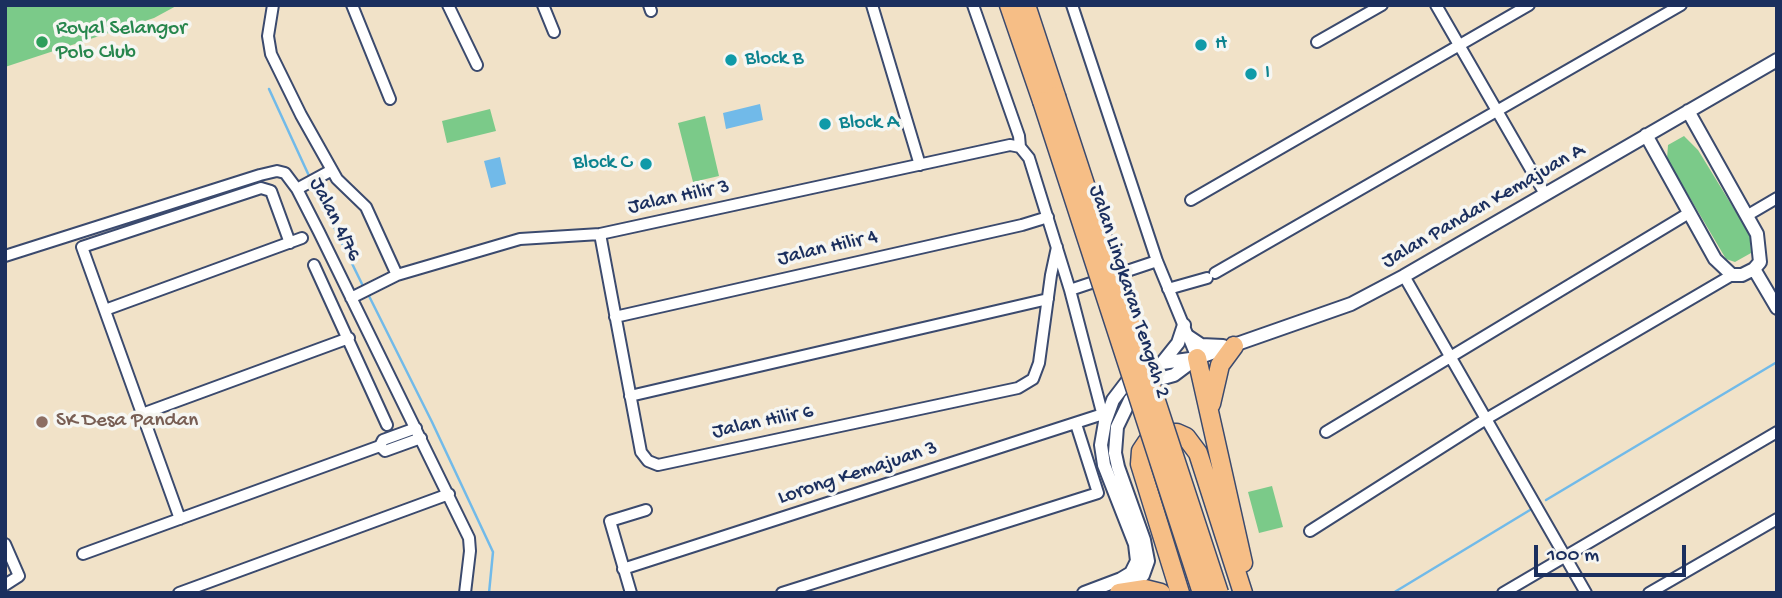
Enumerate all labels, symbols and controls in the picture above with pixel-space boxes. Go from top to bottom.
place label: Royal Selangor Polo Club [56,17,187,67]
place label: H [1215,32,1227,58]
marker: Royal Selangor Polo Club [34,34,50,50]
marker: H [1193,37,1209,53]
place label: Block B [745,47,803,73]
marker: Block B [723,52,739,68]
place label: I [1265,61,1270,87]
marker: I [1243,66,1259,82]
place label: Block A [839,111,899,137]
marker: Block A [817,116,833,132]
street label: Jalan Pandan Kemajuan A [1378,139,1590,275]
place label: Block C [573,151,632,177]
marker: Block C [638,156,654,172]
street label: Jalan 4/76 [302,174,366,266]
street label: Jalan Hilir 3 [626,175,732,221]
street label: Jalan Lingkaran Tengah 2 [1082,182,1174,402]
street label: Jalan Hilir 4 [775,225,881,273]
street label: Jalan Hilir 6 [710,400,816,446]
place label: SK Desa Pandan [56,409,198,435]
marker: SK Desa Pandan [34,414,50,430]
street label: Lorong Kemajuan 3 [775,436,941,512]
scale bar [1537,532,1689,576]
text: 100 m [1547,544,1599,569]

